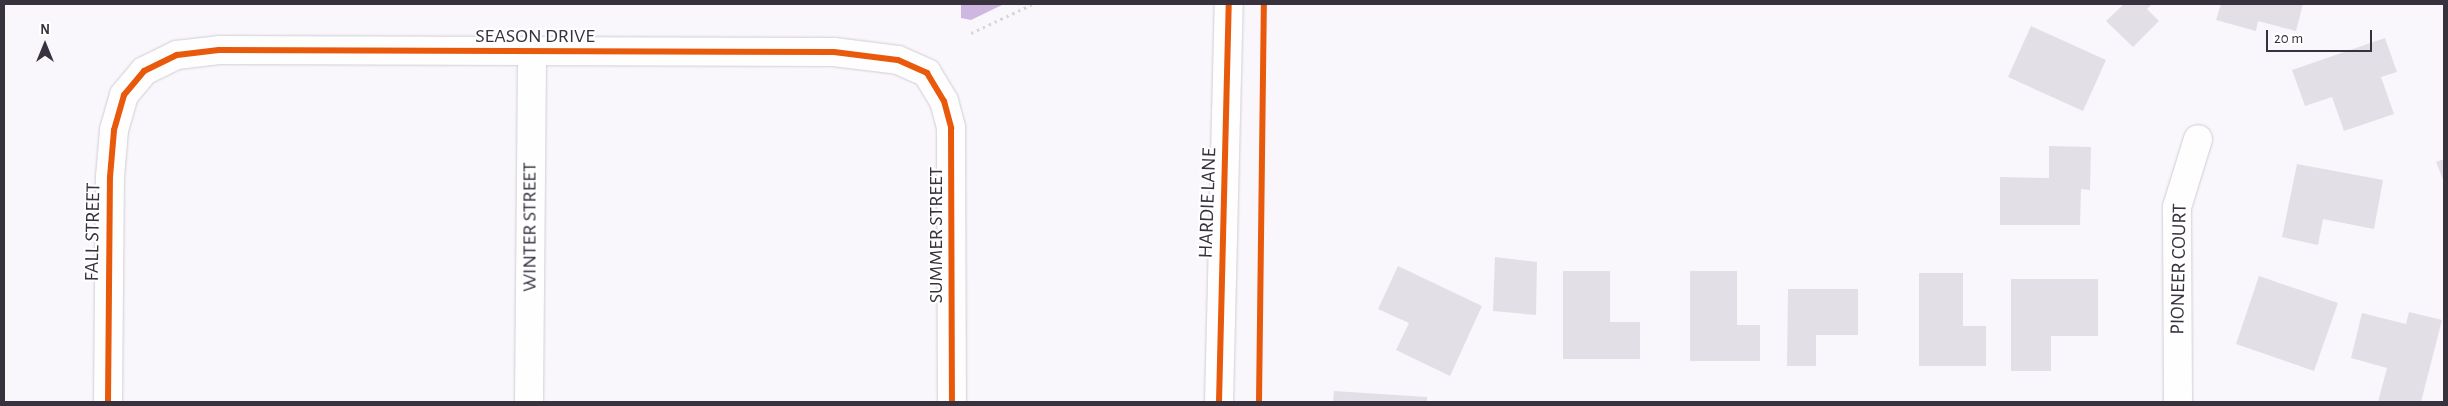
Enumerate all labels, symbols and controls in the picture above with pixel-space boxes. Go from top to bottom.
north arrow [20,20,70,70]
scale bar [2268,20,2374,52]
text: N [40,23,50,37]
street label: SEASON DRIVE [475,24,595,48]
text: 20 m [2274,31,2303,46]
street label: HARDIE LANE [1194,147,1222,259]
street label: WINTER STREET [518,162,542,292]
street label: SUMMER STREET [924,167,948,303]
street label: FALL STREET [80,182,106,282]
street label: PIONEER COURT [2166,203,2192,335]

